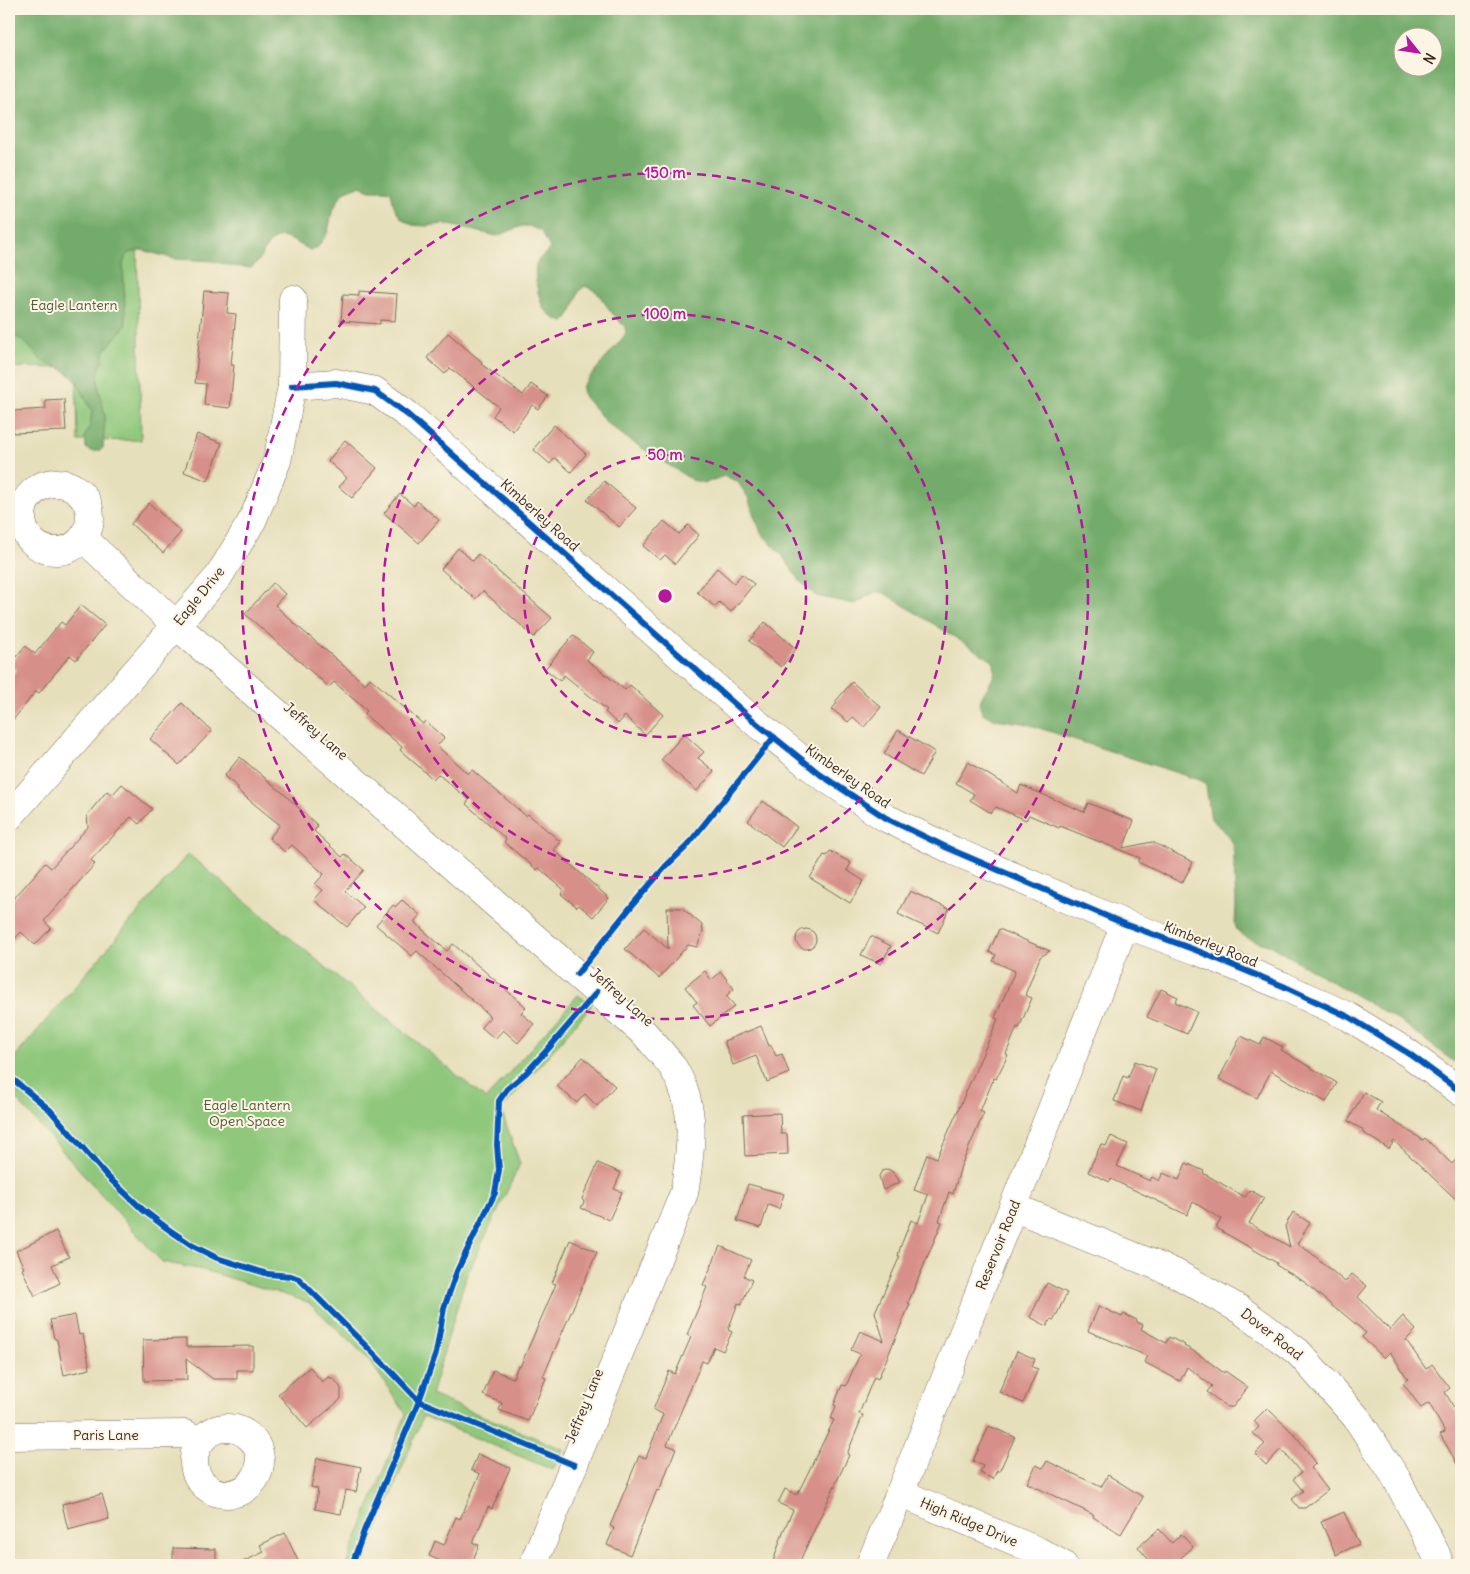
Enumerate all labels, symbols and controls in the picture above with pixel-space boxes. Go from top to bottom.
north arrow [1392,28,1442,78]
text: N [1419,50,1439,67]
text: 150 m [644,163,686,182]
park label: Eagle Lantern [30,296,118,314]
text: 100 m [644,304,686,323]
text: 50 m [647,445,683,464]
street label: Kimberley Road [497,475,583,555]
street label: Eagle Drive [170,563,228,629]
centre of rings [656,587,674,605]
street label: Jeffrey Lane [280,698,352,764]
street label: Kimberley Road [802,740,894,812]
street label: Kimberley Road [1161,917,1261,971]
street label: Jeffrey Lane [587,964,657,1030]
park label: Eagle Lantern Open Space [203,1096,291,1130]
street label: Reservoir Road [972,1197,1024,1293]
street label: Dover Road [1237,1304,1307,1364]
street label: Jeffrey Lane [561,1366,607,1446]
street label: Paris Lane [73,1426,139,1444]
street label: High Ridge Drive [917,1493,1021,1551]

